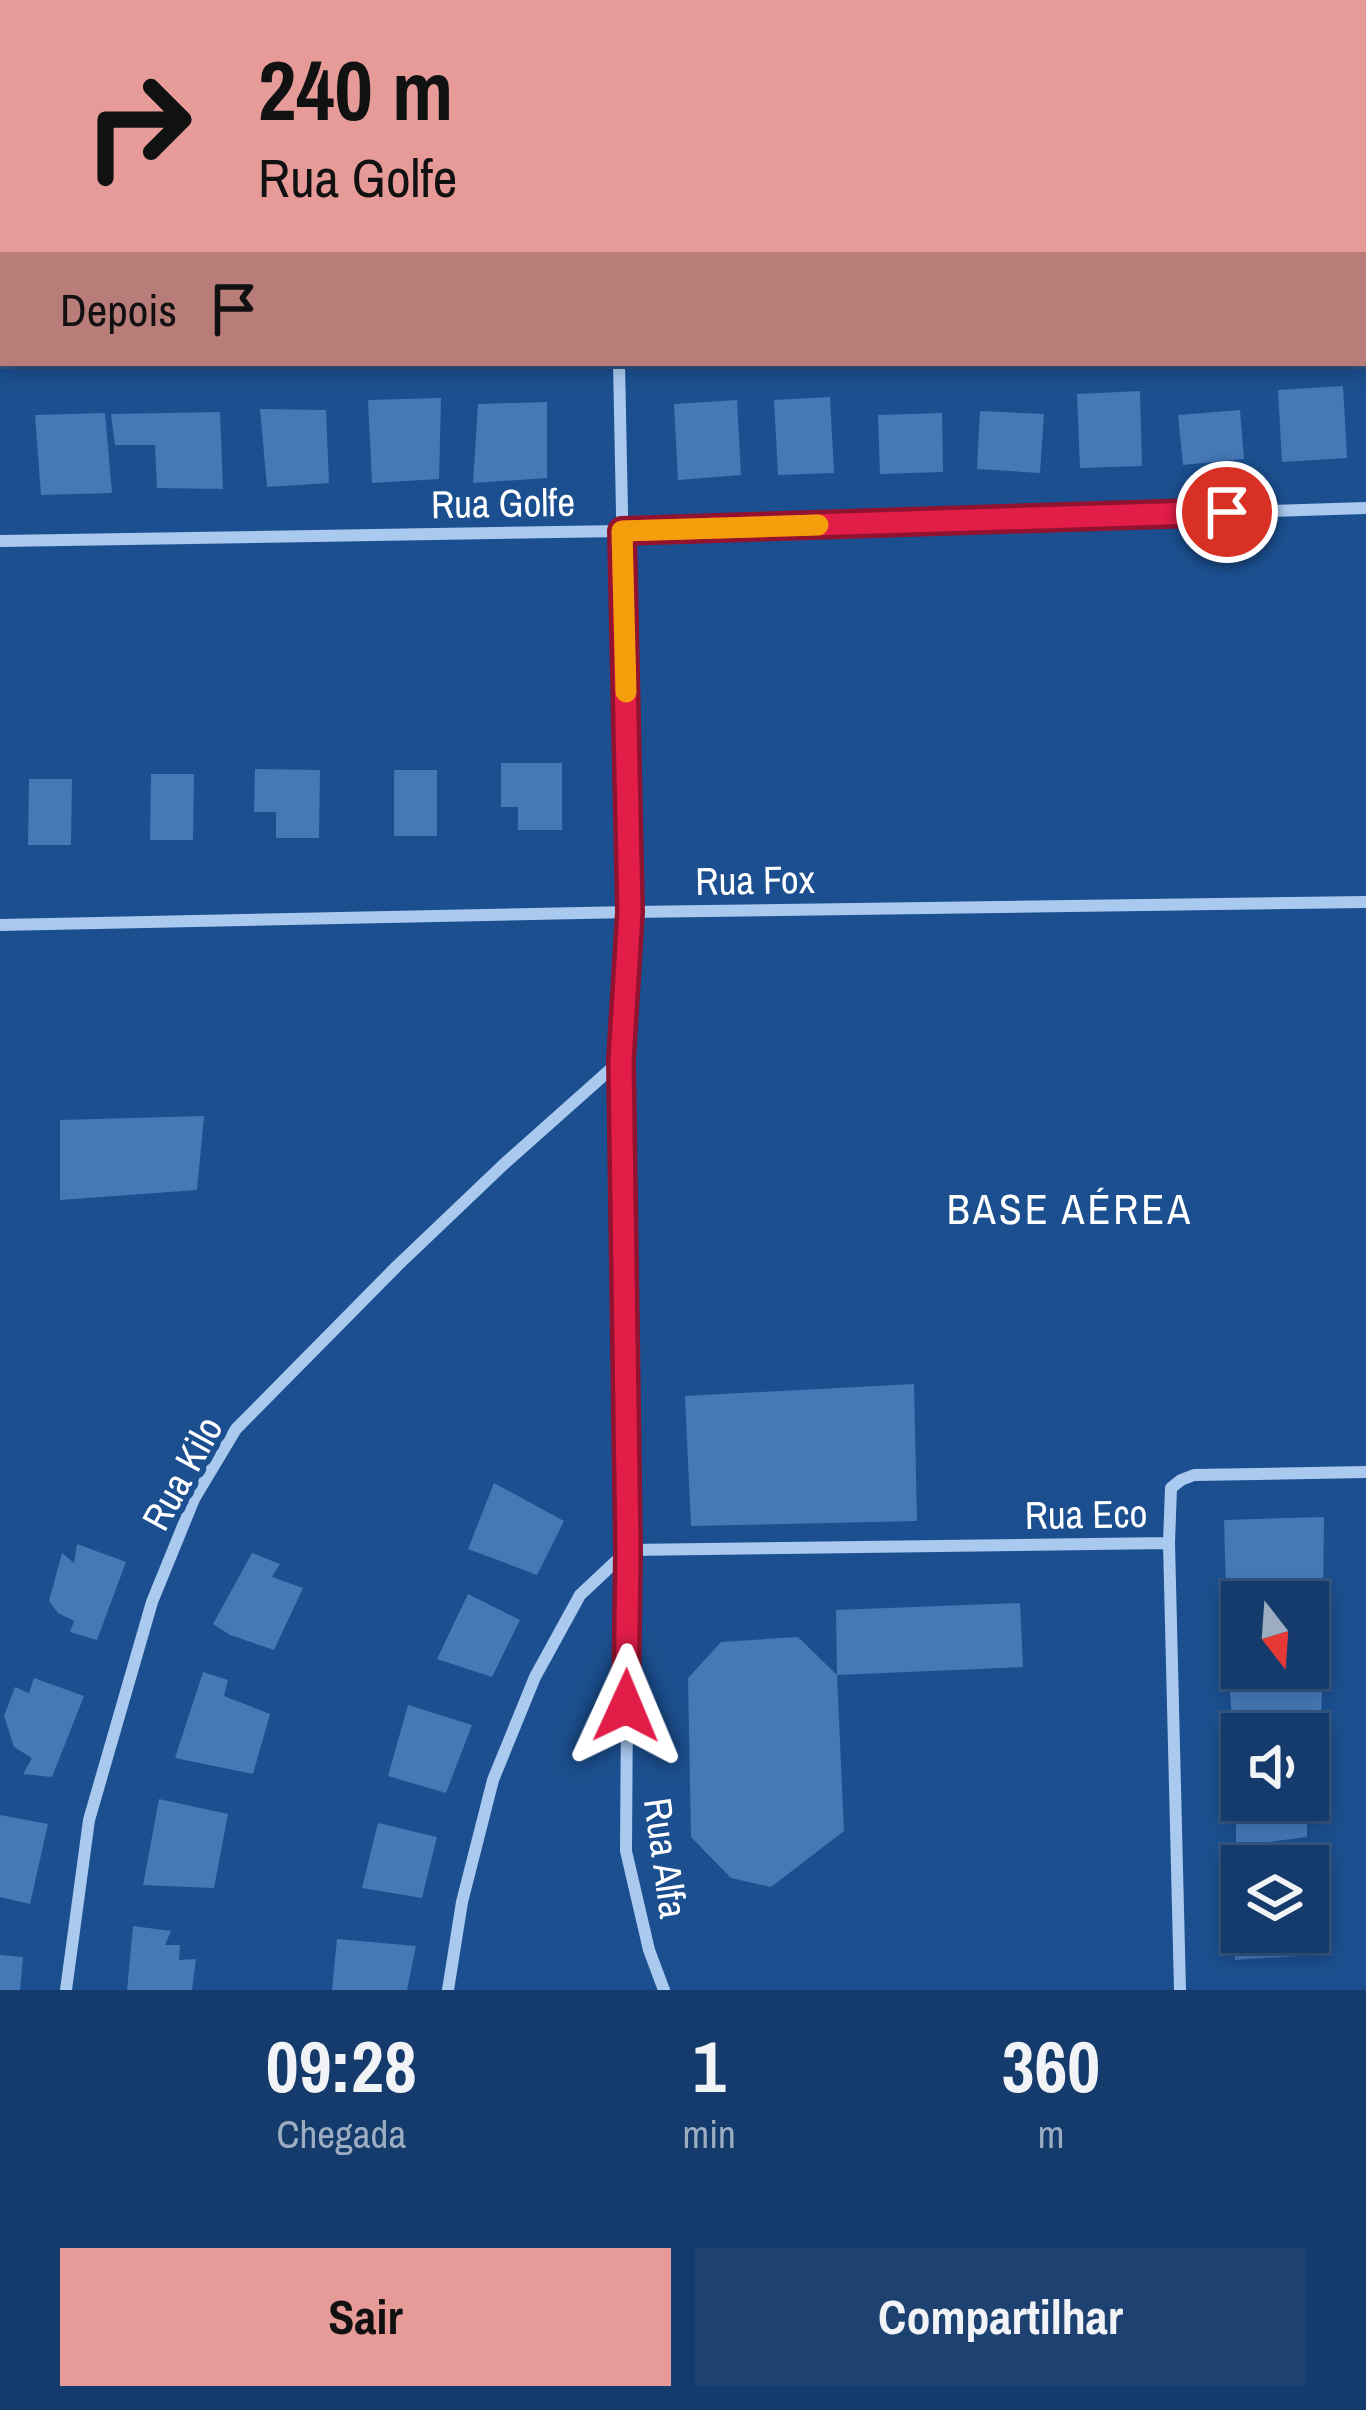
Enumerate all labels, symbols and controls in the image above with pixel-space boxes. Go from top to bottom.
text: 240 m [258,33,453,146]
icon: right [60,48,216,204]
text: Rua Golfe [258,141,457,214]
icon: arrive [201,276,267,342]
text: Depois [60,279,177,340]
pin [1176,461,1278,563]
street label: Rua Golfe [431,476,575,530]
icon: arrive [1194,479,1260,545]
street label: Rua Fox [695,853,815,907]
district label: BASE AÉREA [947,1181,1193,1237]
street label: Rua Kilo [130,1407,234,1539]
street label: Rua Eco [1024,1487,1148,1541]
north arrow [1221,1581,1329,1689]
map controls [1221,1581,1329,1953]
position arrow [563,1643,689,1769]
button: sound [1221,1713,1329,1821]
street label: Rua Alfa [632,1795,700,1922]
button: layers [1221,1845,1329,1953]
text: 09:28 [266,2017,417,2114]
text: 1 [693,2017,726,2114]
text: 360 [1002,2017,1100,2114]
text: Chegada [276,2108,406,2160]
text: min [683,2108,736,2160]
text: m [1038,2108,1064,2160]
button: Sair [60,2248,671,2386]
button: Compartilhar [695,2248,1306,2386]

